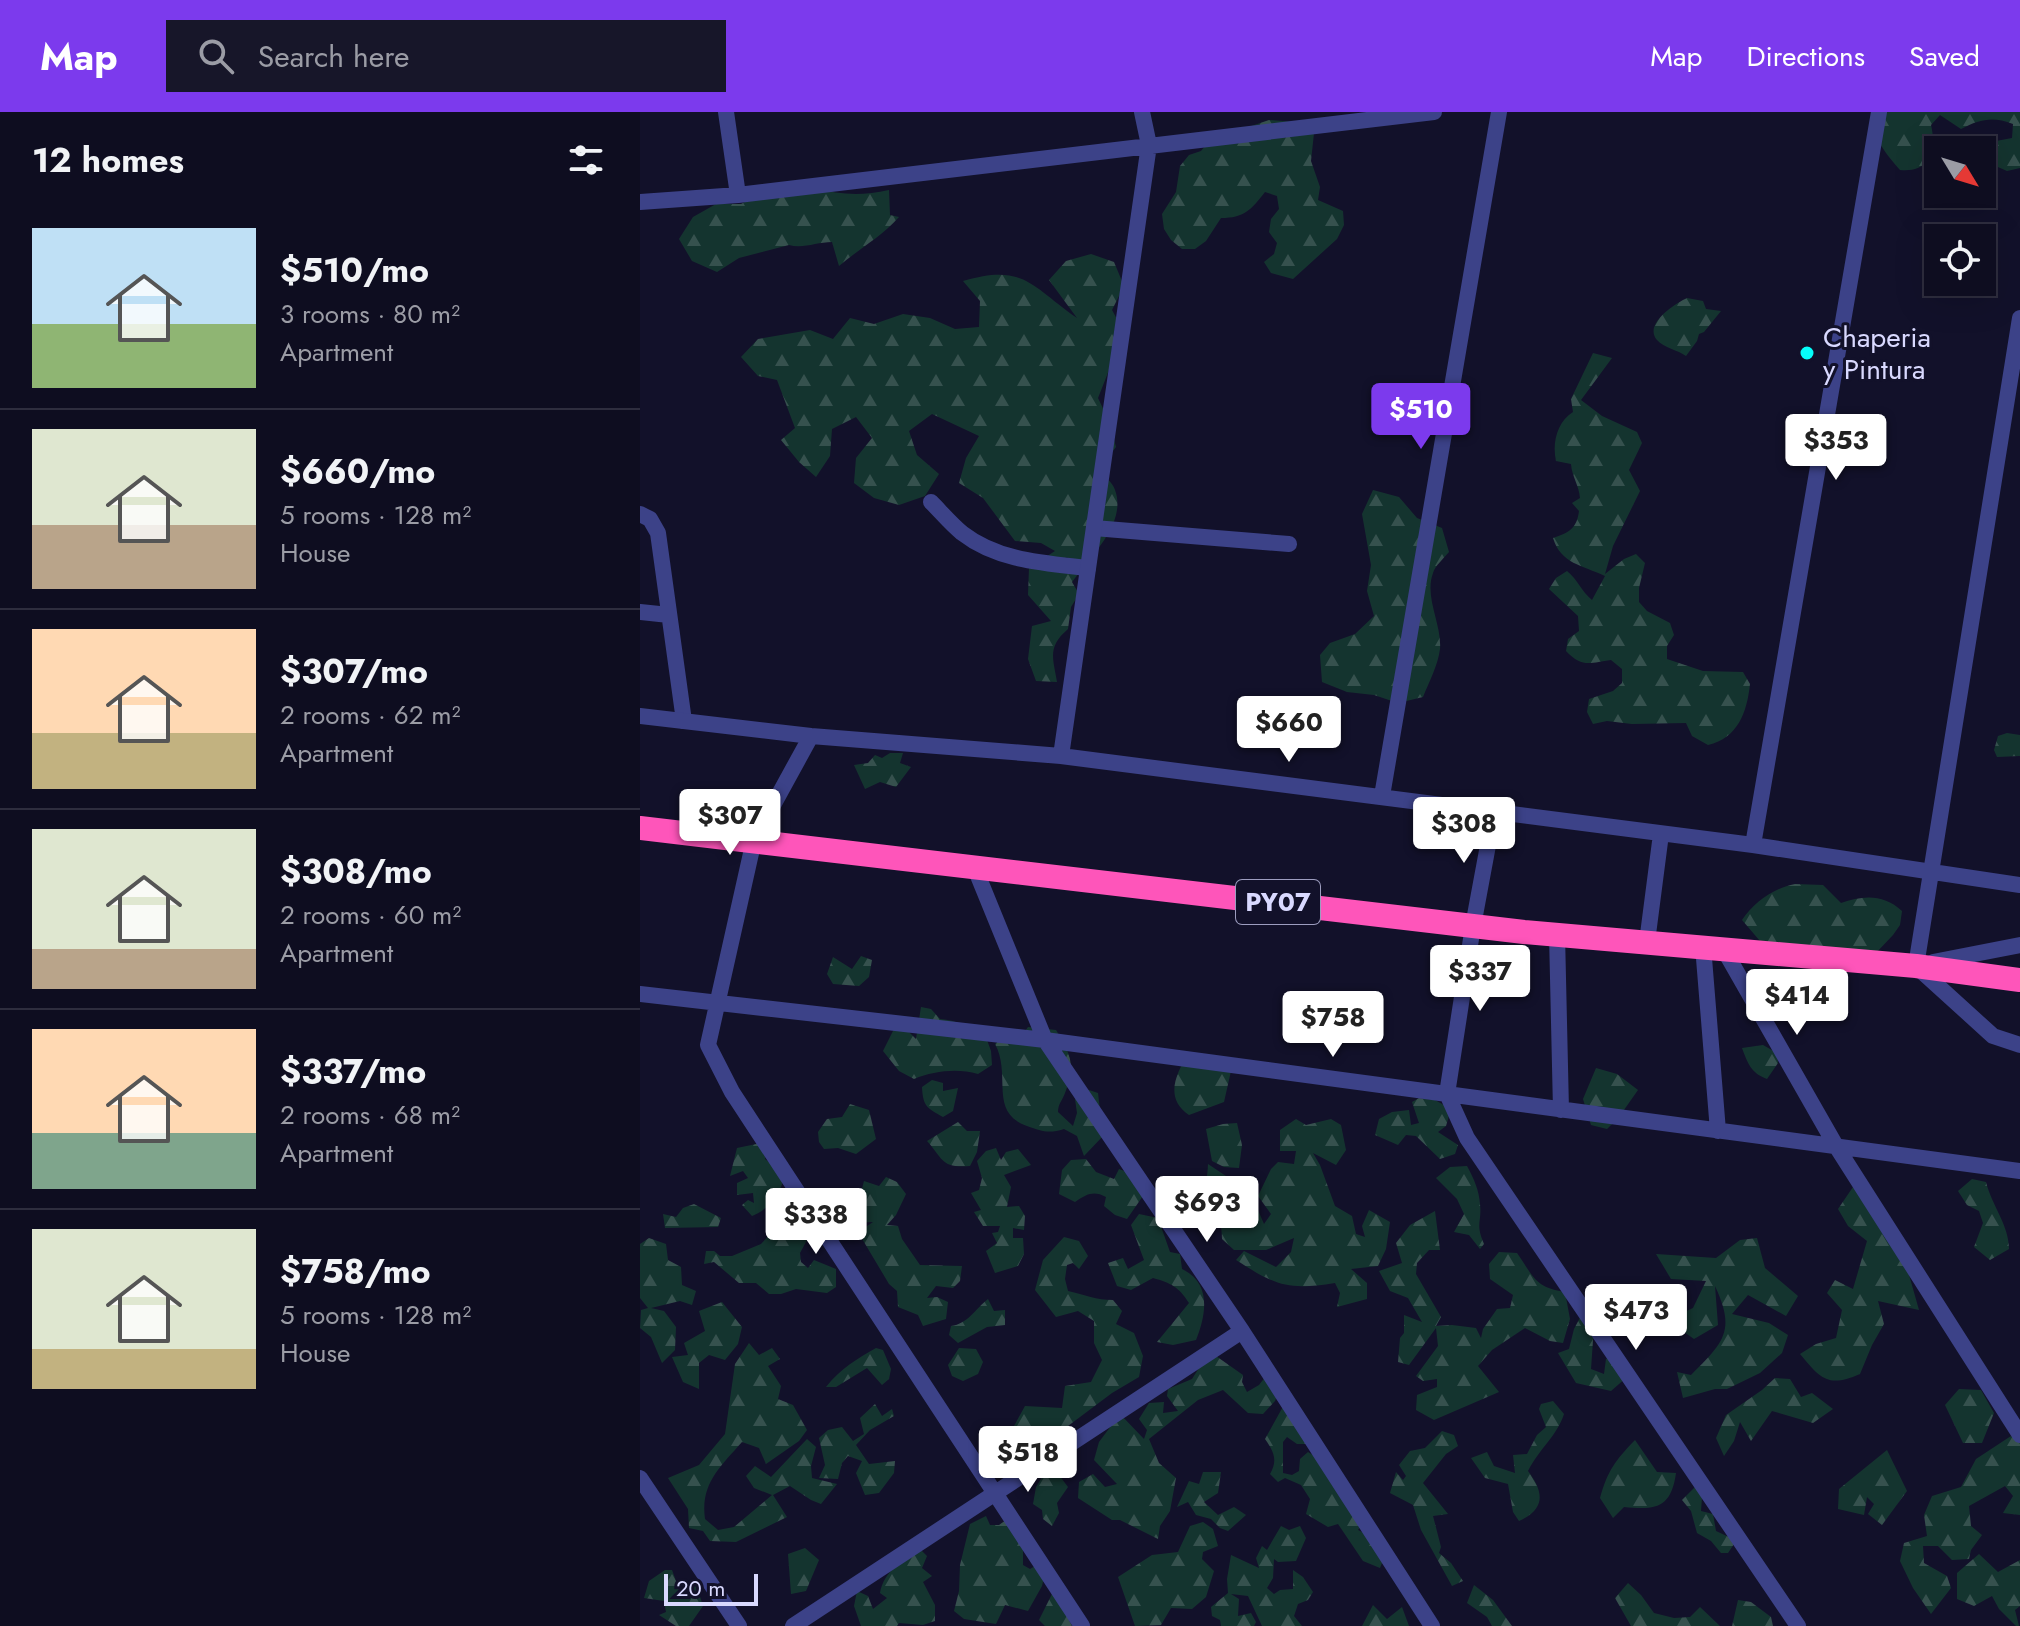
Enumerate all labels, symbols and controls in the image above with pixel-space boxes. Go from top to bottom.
search box [166,20,726,92]
text: Map [40,29,118,84]
icon: search [194,34,238,78]
text: Search here [258,35,410,78]
text: Map [1650,36,1702,77]
text: Directions [1746,36,1865,77]
text: Saved [1909,36,1980,77]
text: 12 homes [32,136,184,185]
north arrow [1924,136,1996,208]
map controls [1924,136,1996,296]
icon: filters [564,138,608,182]
button: locate [1924,224,1996,296]
text: $510/mo [280,246,429,295]
icon: home [96,260,192,356]
text: 3 rooms · 80 m² [280,295,460,333]
place label: Chaperia y Pintura [1823,317,1931,390]
text: Apartment [280,333,393,371]
marker: Chaperia y Pintura [1798,344,1816,362]
pin: $510 [1374,383,1468,451]
text: $510 [1389,390,1453,428]
pin: $353 [1789,414,1883,482]
text: $353 [1803,421,1869,459]
text: $660/mo [280,447,435,496]
icon: home [96,461,192,557]
text: 5 rooms · 128 m² [280,496,471,534]
text: House [280,534,350,572]
text: $307/mo [280,647,428,696]
icon: home [96,661,192,757]
text: 2 rooms · 62 m² [280,696,461,734]
pin: $660 [1242,696,1336,764]
text: $660 [1255,703,1323,741]
text: Apartment [280,734,393,772]
pin: $307 [683,789,777,857]
text: $307 [697,796,763,834]
pin: $308 [1417,797,1511,865]
text: $308 [1431,804,1497,842]
text: $308/mo [280,847,432,896]
icon: home [96,861,192,957]
road number: PY07 [1236,880,1320,924]
text: 2 rooms · 60 m² [280,896,461,934]
text: Apartment [280,934,393,972]
pin: $337 [1433,945,1527,1013]
text: $337 [1448,952,1512,990]
pin: $414 [1750,969,1844,1037]
text: $414 [1764,976,1830,1014]
pin: $758 [1286,991,1380,1059]
text: $758 [1301,998,1365,1036]
text: $337/mo [280,1047,426,1096]
icon: home [96,1061,192,1157]
text: 2 rooms · 68 m² [280,1096,460,1134]
text: Apartment [280,1134,393,1172]
pin: $693 [1160,1176,1254,1244]
text: $693 [1173,1183,1241,1221]
pin: $338 [769,1188,863,1256]
text: $338 [784,1195,848,1233]
text: $758/mo [280,1247,431,1296]
icon: home [96,1261,192,1357]
pin: $473 [1589,1284,1683,1352]
text: $473 [1603,1291,1669,1329]
text: 5 rooms · 128 m² [280,1296,471,1334]
text: House [280,1334,350,1372]
pin: $518 [981,1426,1075,1494]
text: $518 [997,1433,1059,1471]
scale bar [664,1570,758,1606]
text: 20 m [676,1572,725,1604]

